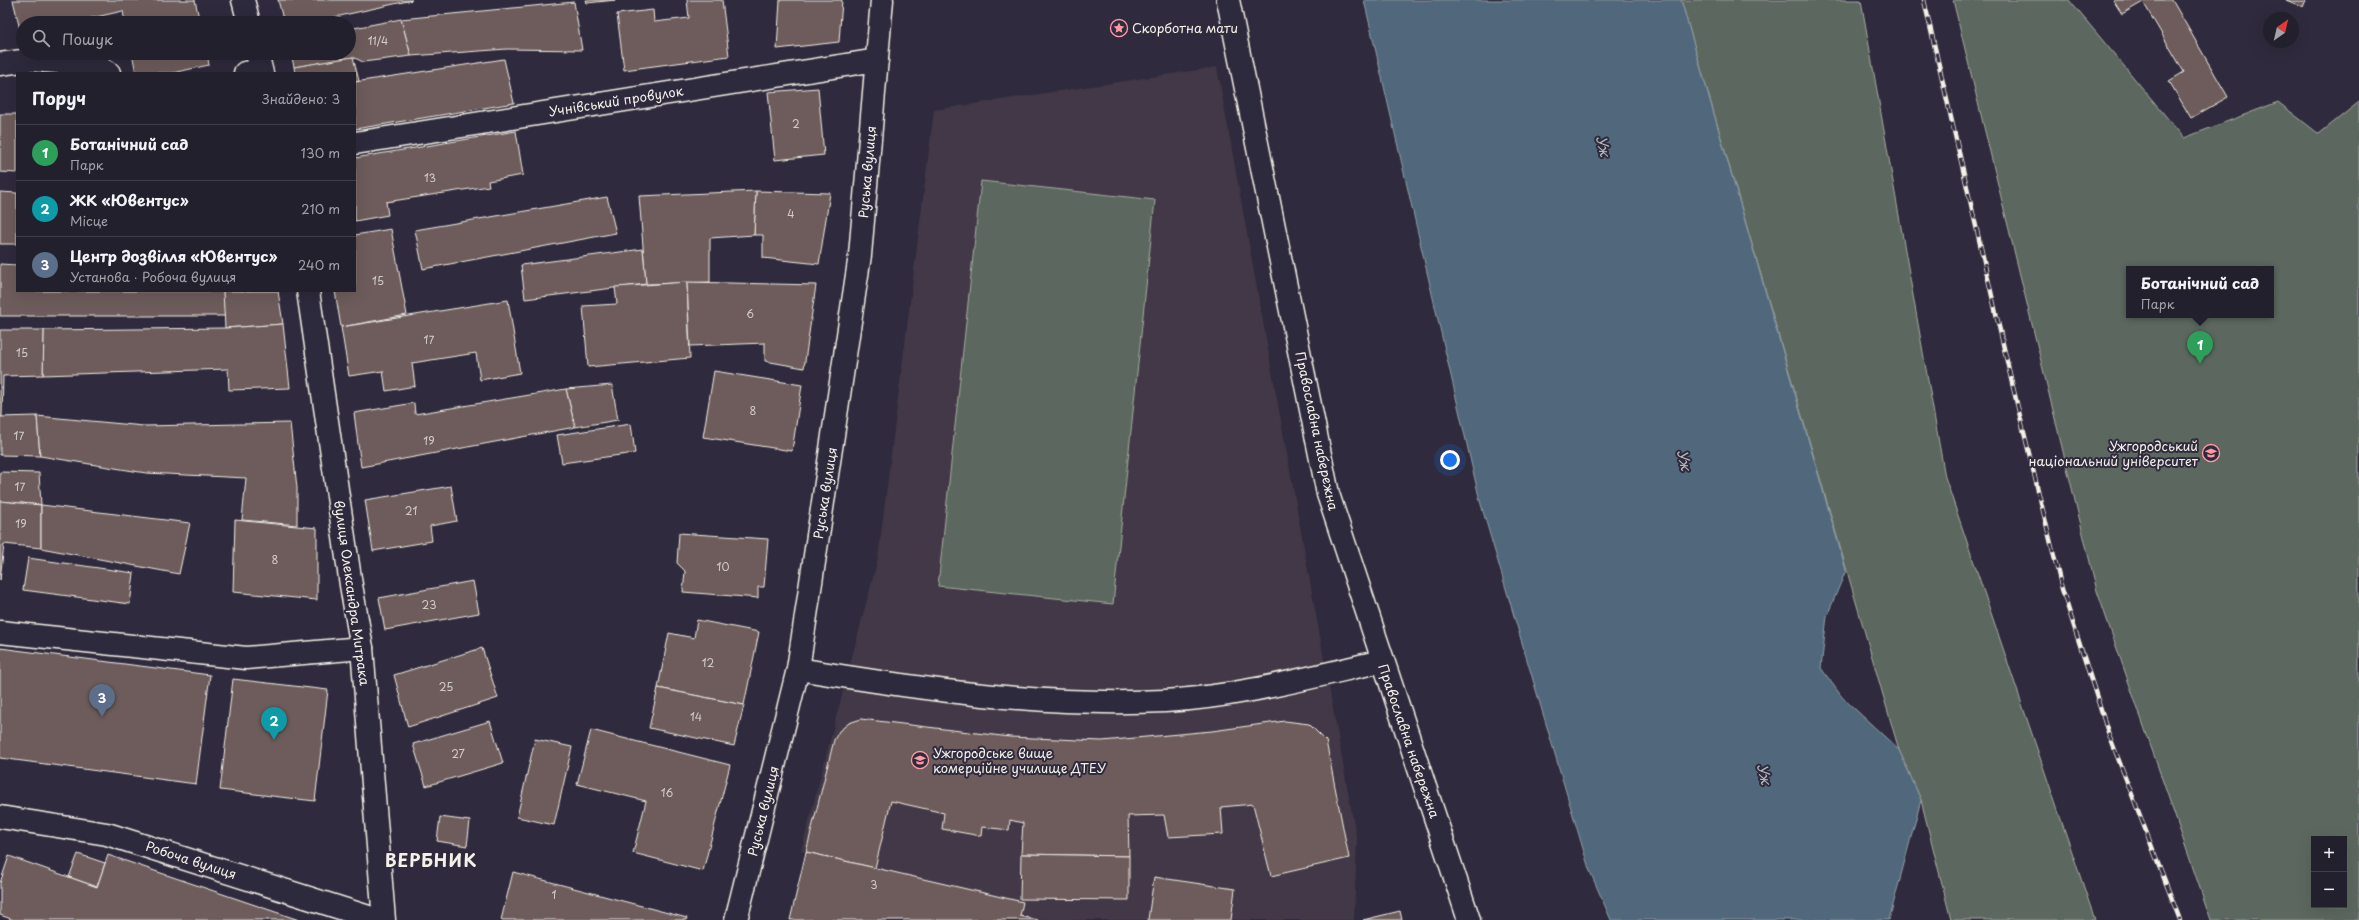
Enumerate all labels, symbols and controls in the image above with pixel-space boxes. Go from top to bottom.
north arrow [2263,12,2299,48]
search box [16,16,356,60]
place icon: Скорботна мати [1109,18,1129,38]
place label: Скорботна мати [1132,18,1238,37]
icon: search [30,27,52,49]
text: Пошук [62,27,113,50]
house number: 11/4 [368,32,388,49]
street label: Учнівський провулок [547,80,685,121]
text: Поруч [32,85,86,111]
text: Знайдено: 3 [262,89,340,108]
house number: 2 [792,115,800,132]
street label: Руська вулиця [853,125,880,219]
text: Ботанічний сад [70,132,188,155]
water label: Уж [1591,133,1617,160]
text: 1 [42,143,48,162]
text: 130 m [301,143,340,162]
text: Парк [70,155,104,174]
house number: 13 [424,169,436,186]
text: ЖК «Ювентус» [70,188,189,211]
text: 2 [40,199,50,218]
text: 210 m [301,199,340,218]
house number: 4 [787,205,795,222]
text: Місце [70,211,108,230]
text: Центр дозвілля «Ювентус» [70,244,278,267]
text: 3 [41,255,49,274]
text: 240 m [298,255,340,274]
popup [2126,266,2274,318]
text: Установа · Робоча вулиця [70,267,236,286]
text: Ботанічний сад [2141,271,2259,294]
house number: 15 [372,272,384,289]
text: Парк [2141,294,2174,313]
house number: 6 [746,305,754,322]
house number: 17 [424,331,435,348]
pin: 1 [2187,331,2213,364]
house number: 15 [16,344,28,361]
street label: Православна набережна [1291,350,1344,513]
house number: 8 [750,402,757,419]
house number: 17 [14,427,25,444]
house number: 19 [423,432,435,449]
place label: Ужгородський національний університет [2029,436,2199,470]
school or university icon: Ужгородський національний університет [2201,443,2221,463]
street label: Руська вулиця [808,446,841,540]
water label: Уж [1672,447,1698,474]
your location [1440,450,1460,470]
house number: 17 [15,478,26,495]
street label: вулиця Олександра Митрака [330,499,375,688]
house number: 21 [405,502,417,519]
house number: 19 [15,515,27,532]
house number: 8 [272,551,279,568]
house number: 10 [717,558,729,575]
house number: 23 [422,596,436,613]
house number: 12 [702,654,715,671]
street label: Православна набережна [1374,661,1445,821]
house number: 25 [439,678,453,695]
pin: 3 [89,684,115,717]
pin: 2 [261,707,287,740]
house number: 14 [690,708,702,725]
place label: Ужгородське вище комерційне училище ДТЕУ [933,743,1107,777]
house number: 27 [451,745,465,762]
school or university icon: Ужгородське вище комерційне училище ДТЕУ [910,750,930,770]
water label: Уж [1752,761,1778,788]
street label: Руська вулиця [742,764,783,858]
house number: 16 [661,784,674,801]
street label: Робоча вулиця [143,836,239,883]
map controls [2311,836,2347,908]
button: + [2311,836,2347,872]
district label: ВЕРБНИК [385,847,477,873]
button: − [2311,872,2347,908]
house number: 3 [870,876,878,893]
house number: 1 [552,886,557,903]

